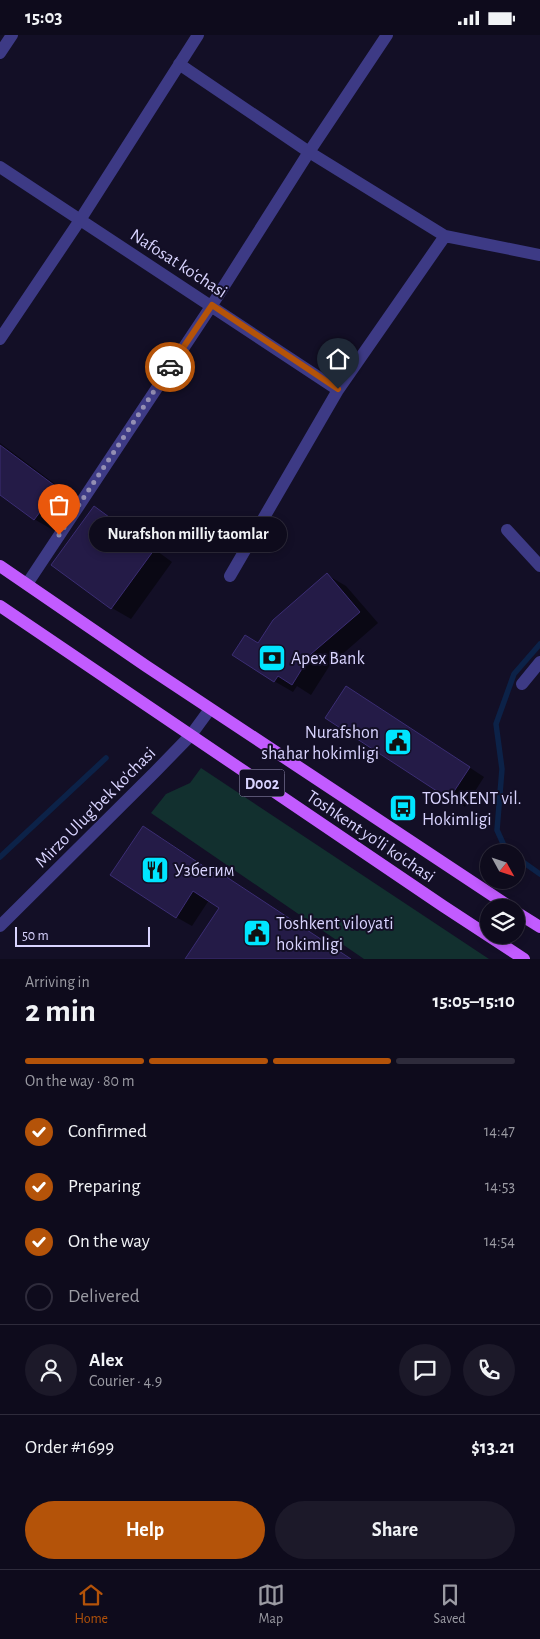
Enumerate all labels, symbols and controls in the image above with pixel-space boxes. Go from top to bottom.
text: 15:03 [25,8,63,27]
street label: Nafosat ko‘chasi [127,226,230,302]
pin [317,338,359,389]
courier [145,342,195,392]
icon: home [324,345,352,373]
icon: car [156,353,184,381]
pin [38,484,80,535]
icon: bag [45,491,73,519]
callout: Nurafshon milliy taomlar [89,517,286,553]
text: Nurafshon milliy taomlar [107,526,269,542]
bank icon: Apex Bank [257,643,287,673]
place label: Apex Bank [291,650,365,668]
place label: Nurafshon shahar hokimligi [261,724,379,763]
public building icon: Nurafshon shahar hokimligi [383,727,413,757]
street label: Mirzo Ulug'bek ko'chasi [32,744,159,871]
road number: D002 [240,769,284,796]
street label: Toshkent yo'li ko'chasi [303,787,438,886]
place label: TOShKENT vil. Hokimligi [422,790,522,829]
bus stop icon: TOShKENT vil. Hokimligi [388,793,418,823]
north arrow [480,844,525,889]
map controls [480,844,525,944]
restaurant icon: Узбегим [140,855,170,885]
place label: Узбегим [174,861,235,880]
button: layers [480,899,525,944]
place label: Toshkent viloyati hokimligi [276,915,394,954]
public building icon: Toshkent viloyati hokimligi [242,918,272,948]
scale bar [15,924,150,947]
text: 50 m [22,929,49,943]
text: Arriving in [25,974,90,990]
text: 15:05–15:10 [433,992,515,1011]
text: 2 min [25,995,96,1027]
text: On the way · 80 m [25,1073,134,1089]
icon: check [25,1118,53,1146]
text: Confirmed [68,1122,147,1141]
text: 14:47 [484,1123,515,1139]
icon: check [25,1173,53,1201]
text: Preparing [68,1177,141,1196]
text: 14:53 [485,1178,515,1194]
icon: check [25,1228,53,1256]
text: On the way [68,1232,150,1251]
text: 14:54 [484,1233,515,1249]
text: Delivered [68,1287,140,1306]
button: person [25,1344,77,1396]
button: chat [399,1344,451,1396]
button: phone [463,1344,515,1396]
text: Alex [89,1351,123,1370]
text: Courier · 4.9 [89,1373,162,1389]
text: Order #1699 [25,1438,114,1457]
text: $13.21 [471,1438,515,1457]
button: Help [25,1501,265,1559]
button: Share [275,1501,515,1559]
tab: Home [74,1581,108,1628]
tab: Map [257,1581,285,1628]
tab: Saved [434,1581,466,1628]

